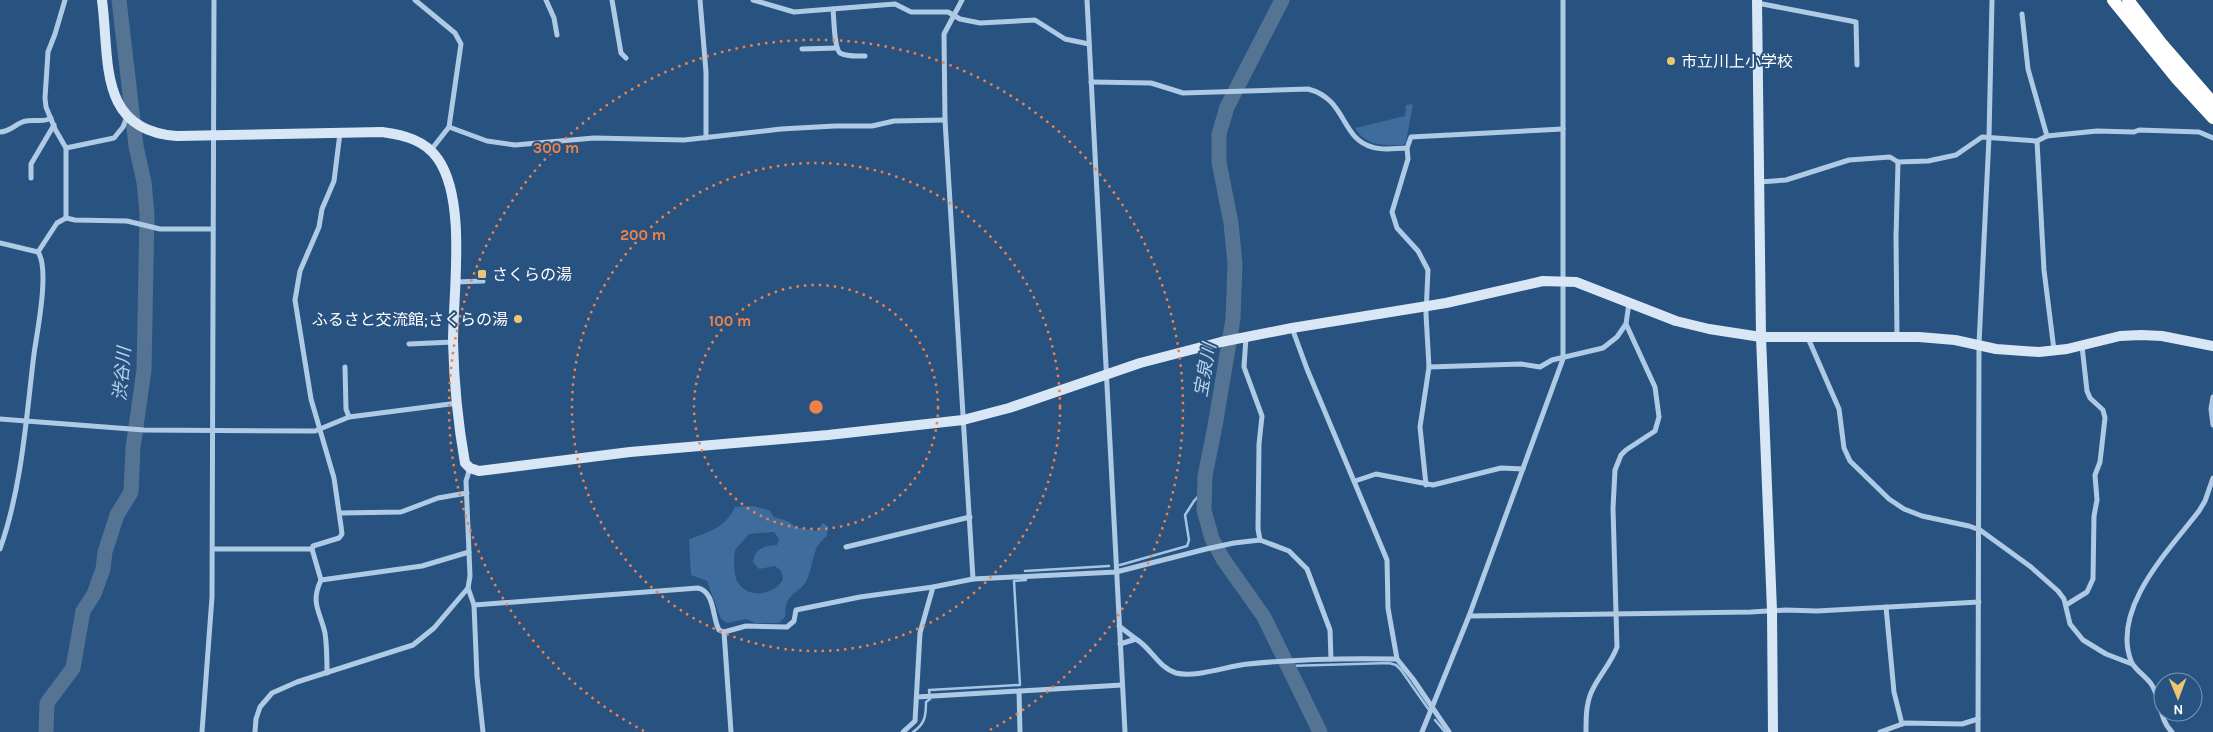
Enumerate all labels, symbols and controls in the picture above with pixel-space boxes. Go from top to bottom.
place label: 市立川上小学校 [1681,52,1793,71]
marker: 市立川上小学校 [1665,55,1677,67]
text: 300 m [533,139,579,157]
text: 200 m [620,226,666,244]
place label: さくらの湯 [492,265,572,284]
marker: さくらの湯 [476,268,488,280]
place label: ふるさと交流館;さくらの湯 [312,310,508,329]
text: 100 m [709,312,751,330]
marker: ふるさと交流館;さくらの湯 [512,313,524,325]
water label: 宝泉川 [1189,340,1221,398]
water label: 渋谷川 [109,344,135,402]
centre of rings [807,398,825,416]
north arrow [2153,672,2203,722]
text: N [2173,701,2183,718]

